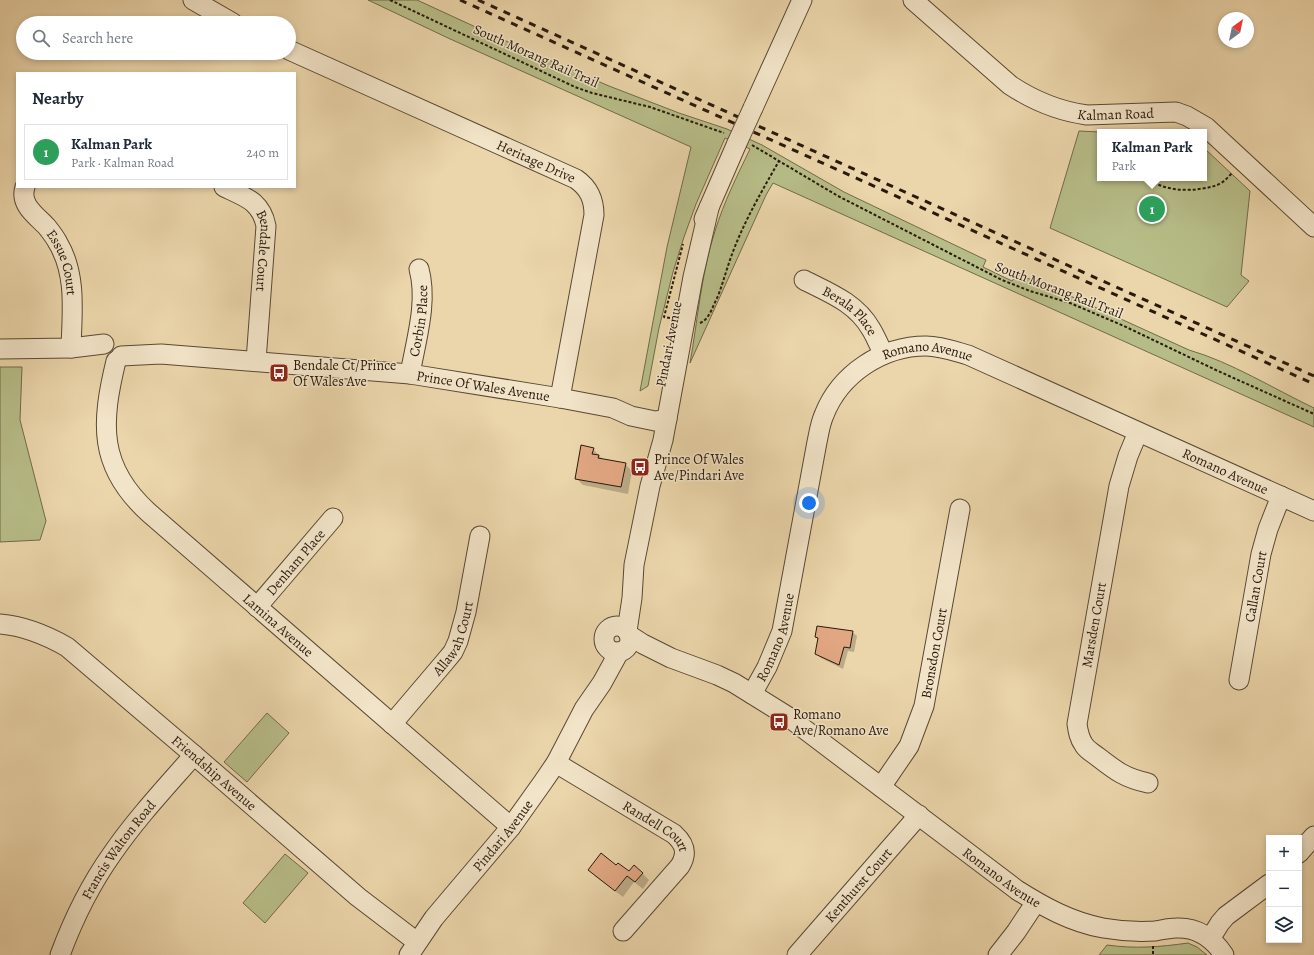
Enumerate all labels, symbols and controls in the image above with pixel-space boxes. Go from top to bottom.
north arrow [1218,12,1254,48]
search box [16,16,296,60]
street label: South Morang Rail Trail [470,20,602,92]
icon: search [30,27,52,49]
text: Search here [62,28,133,48]
text: Nearby [32,87,83,110]
street label: Kalman Road [1076,103,1155,125]
popup [1097,129,1207,181]
text: Kalman Park [71,134,152,154]
street label: Heritage Drive [494,135,579,187]
text: Kalman Park [1111,137,1193,157]
text: 1 [44,144,48,161]
text: 240 m [247,144,279,161]
text: Park · Kalman Road [71,154,174,171]
text: Park [1111,157,1136,174]
pin: 1 [1139,194,1165,224]
street label: Bendale Court [252,207,276,292]
street label: Essue Court [42,225,82,296]
street label: South Morang Rail Trail [992,257,1126,323]
street label: Berala Place [819,281,882,339]
street label: Corbin Place [404,284,432,358]
street label: Pindari Avenue [651,299,687,389]
street label: Romano Avenue [879,336,976,366]
place label: Bendale Ct/Prince Of Wales Ave [293,356,396,391]
bus stop icon: Bendale Ct/Prince Of Wales Ave [268,362,290,384]
street label: Prince Of Wales Avenue [415,366,551,406]
street label: Romano Avenue [1179,443,1272,499]
place label: Prince Of Wales Ave/Pindari Ave [653,450,744,485]
bus stop icon: Prince Of Wales Ave/Pindari Ave [629,456,651,478]
your location [799,493,819,513]
street label: Denham Place [261,525,329,599]
street label: Callan Court [1240,548,1271,624]
street label: Marsden Court [1077,580,1111,669]
street label: Lamina Avenue [239,589,318,661]
street label: Romano Avenue [751,592,798,685]
street label: Allawah Court [427,599,477,680]
street label: Bronsdon Court [916,606,951,700]
place label: Romano Ave/Romano Ave [792,705,889,740]
bus stop icon: Romano Ave/Romano Ave [768,711,790,733]
street label: Friendship Avenue [168,731,261,815]
street label: Francis Walton Road [77,796,160,903]
street label: Pindari Avenue [468,796,537,875]
street label: Randell Court [619,796,694,854]
map controls [1266,835,1302,943]
button: + [1266,835,1302,871]
street label: Kenthurst Court [820,843,896,926]
street label: Romano Avenue [959,843,1045,912]
button: − [1266,871,1302,907]
button: layers [1266,907,1302,943]

